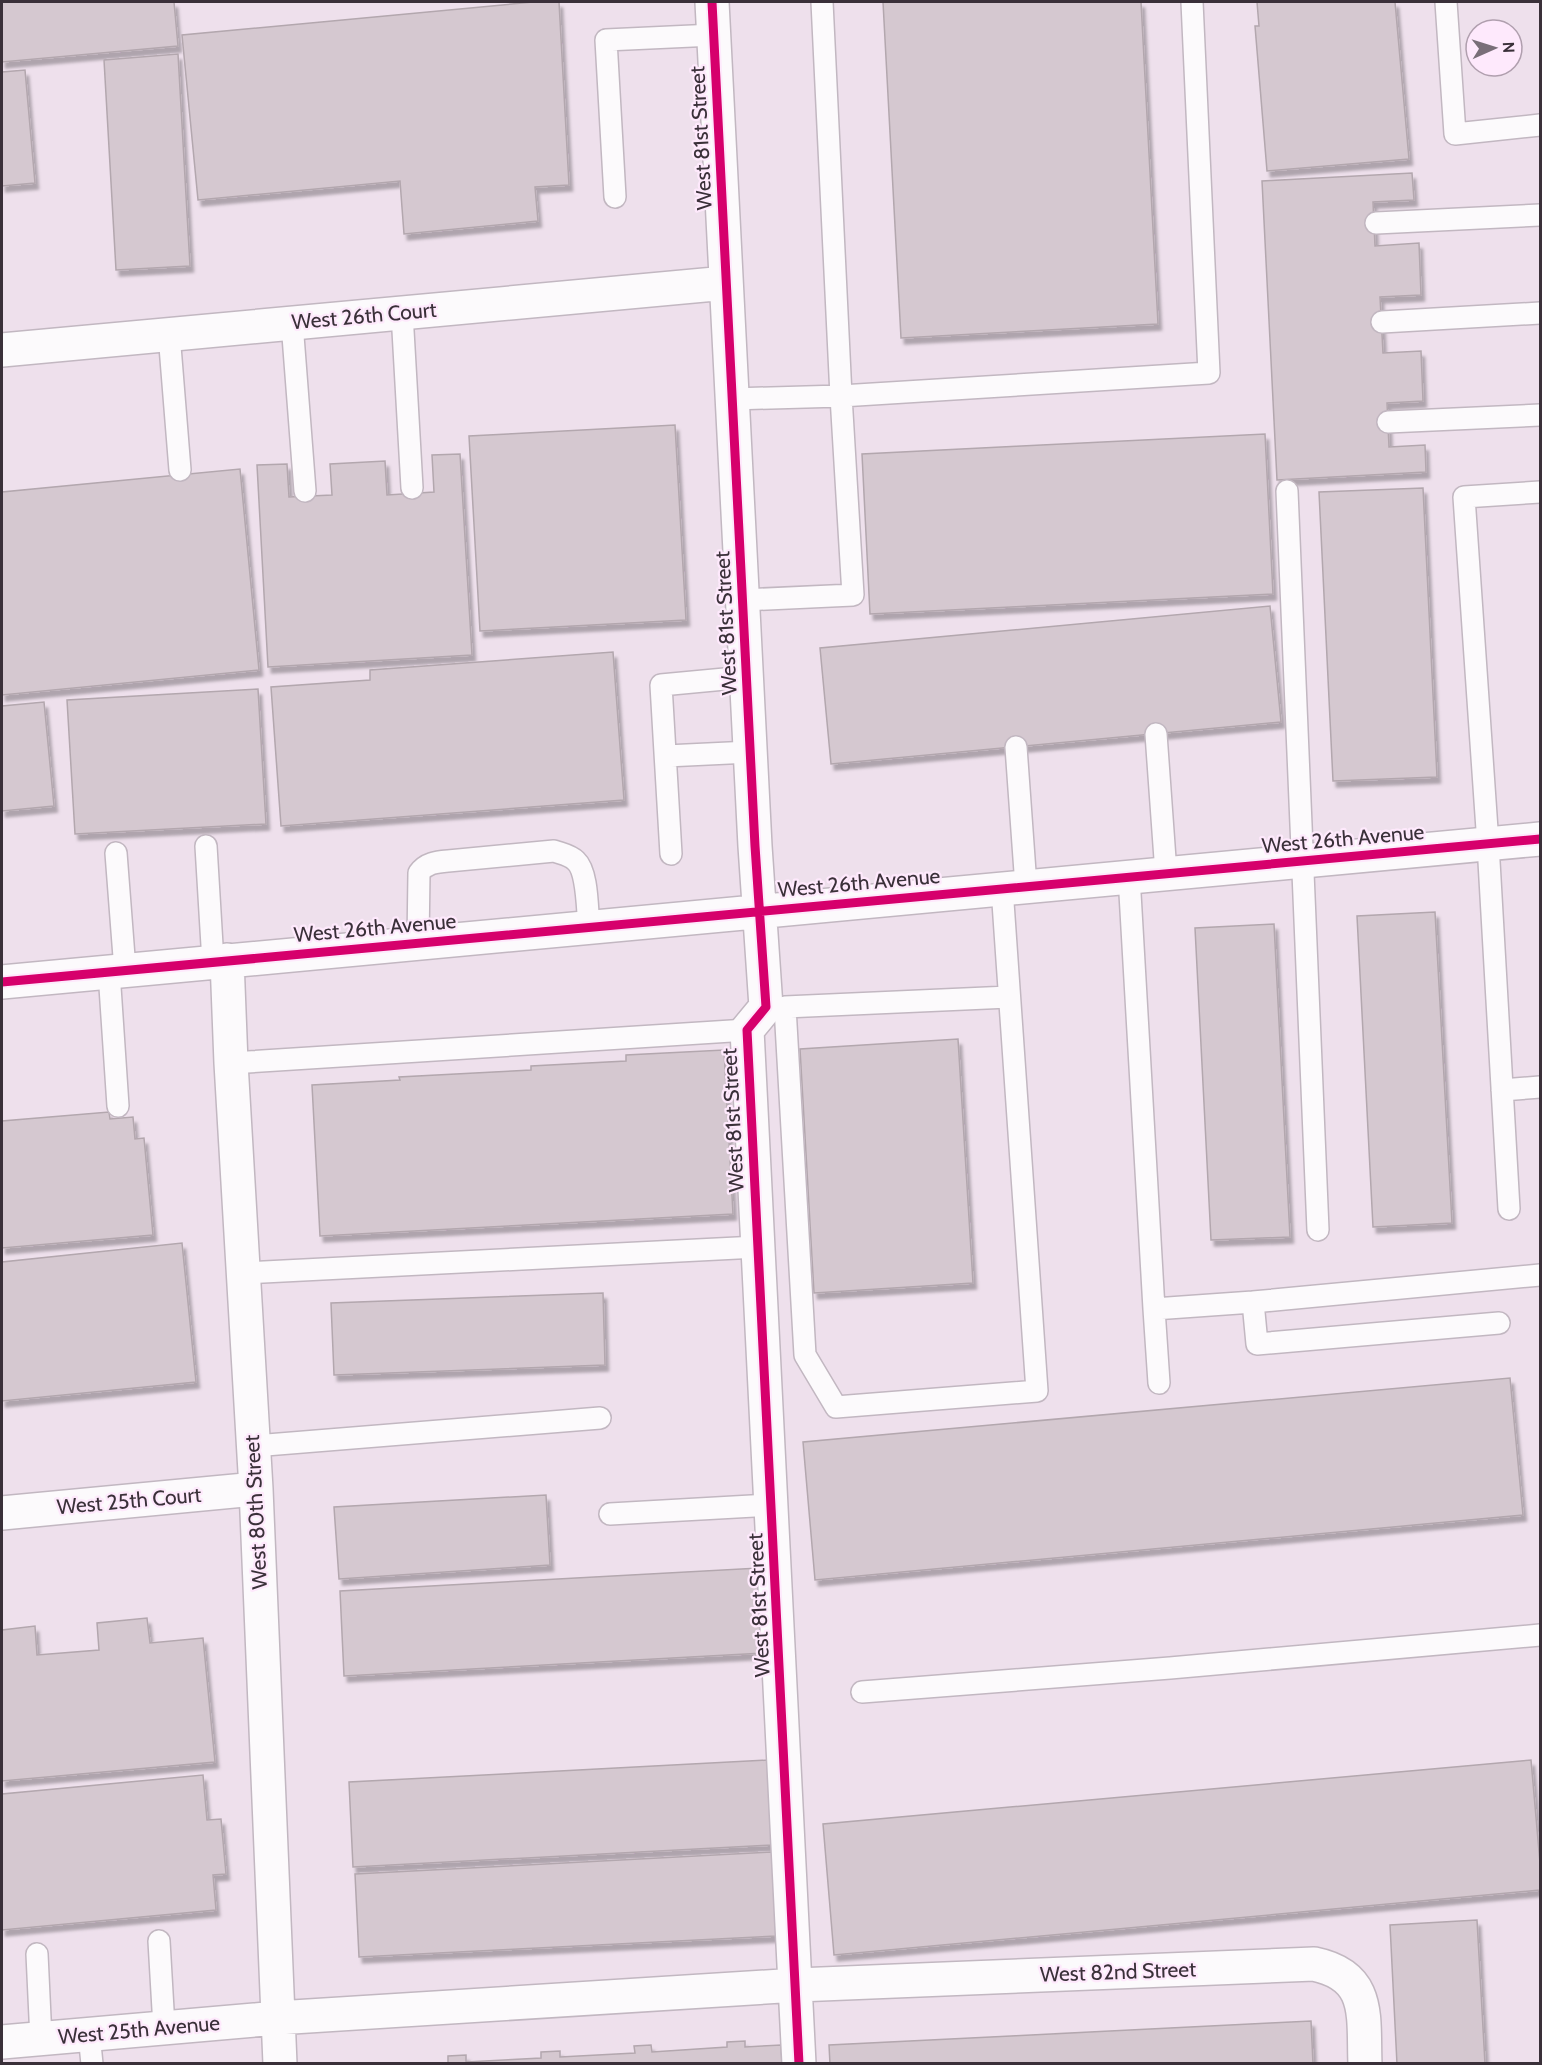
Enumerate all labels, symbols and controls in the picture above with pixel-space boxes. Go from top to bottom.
north arrow [1464,18,1524,78]
text: N [1499,41,1518,53]
street label: West 81st Street [684,65,717,211]
street label: West 26th Court [290,297,437,334]
street label: West 81st Street [709,550,742,696]
street label: West 26th Avenue [1261,819,1425,858]
street label: West 26th Avenue [777,863,941,902]
street label: West 26th Avenue [293,908,457,947]
street label: West 81st Street [716,1047,749,1193]
street label: West 80th Street [239,1434,272,1590]
street label: West 25th Court [56,1482,202,1519]
street label: West 81st Street [742,1532,775,1678]
street label: West 82nd Street [1040,1956,1196,1987]
street label: West 25th Avenue [57,2010,221,2049]

